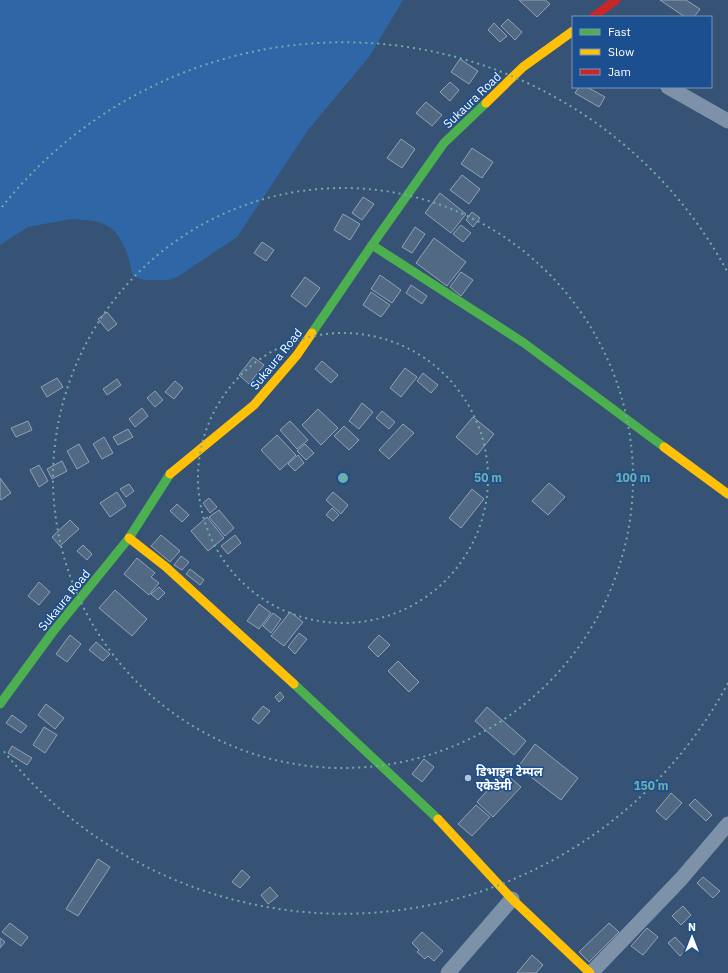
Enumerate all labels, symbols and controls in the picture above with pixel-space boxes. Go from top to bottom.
legend [572,16,712,88]
text: Fast [608,24,631,39]
text: Slow [608,44,634,59]
text: Jam [608,64,631,79]
street label: Sukaura Road [440,69,504,131]
street label: Sukaura Road [247,325,305,393]
text: 50 m [474,470,502,485]
text: 100 m [615,470,651,485]
centre of rings [336,471,350,485]
street label: Sukaura Road [35,566,93,634]
place label: डिभाइन टेम्पल एकेडेमी [476,764,544,793]
marker: डिभाइन टेम्पल एकेडेमी [463,773,473,783]
text: 150 m [633,778,669,793]
north arrow [672,917,712,957]
text: N [688,920,696,934]

